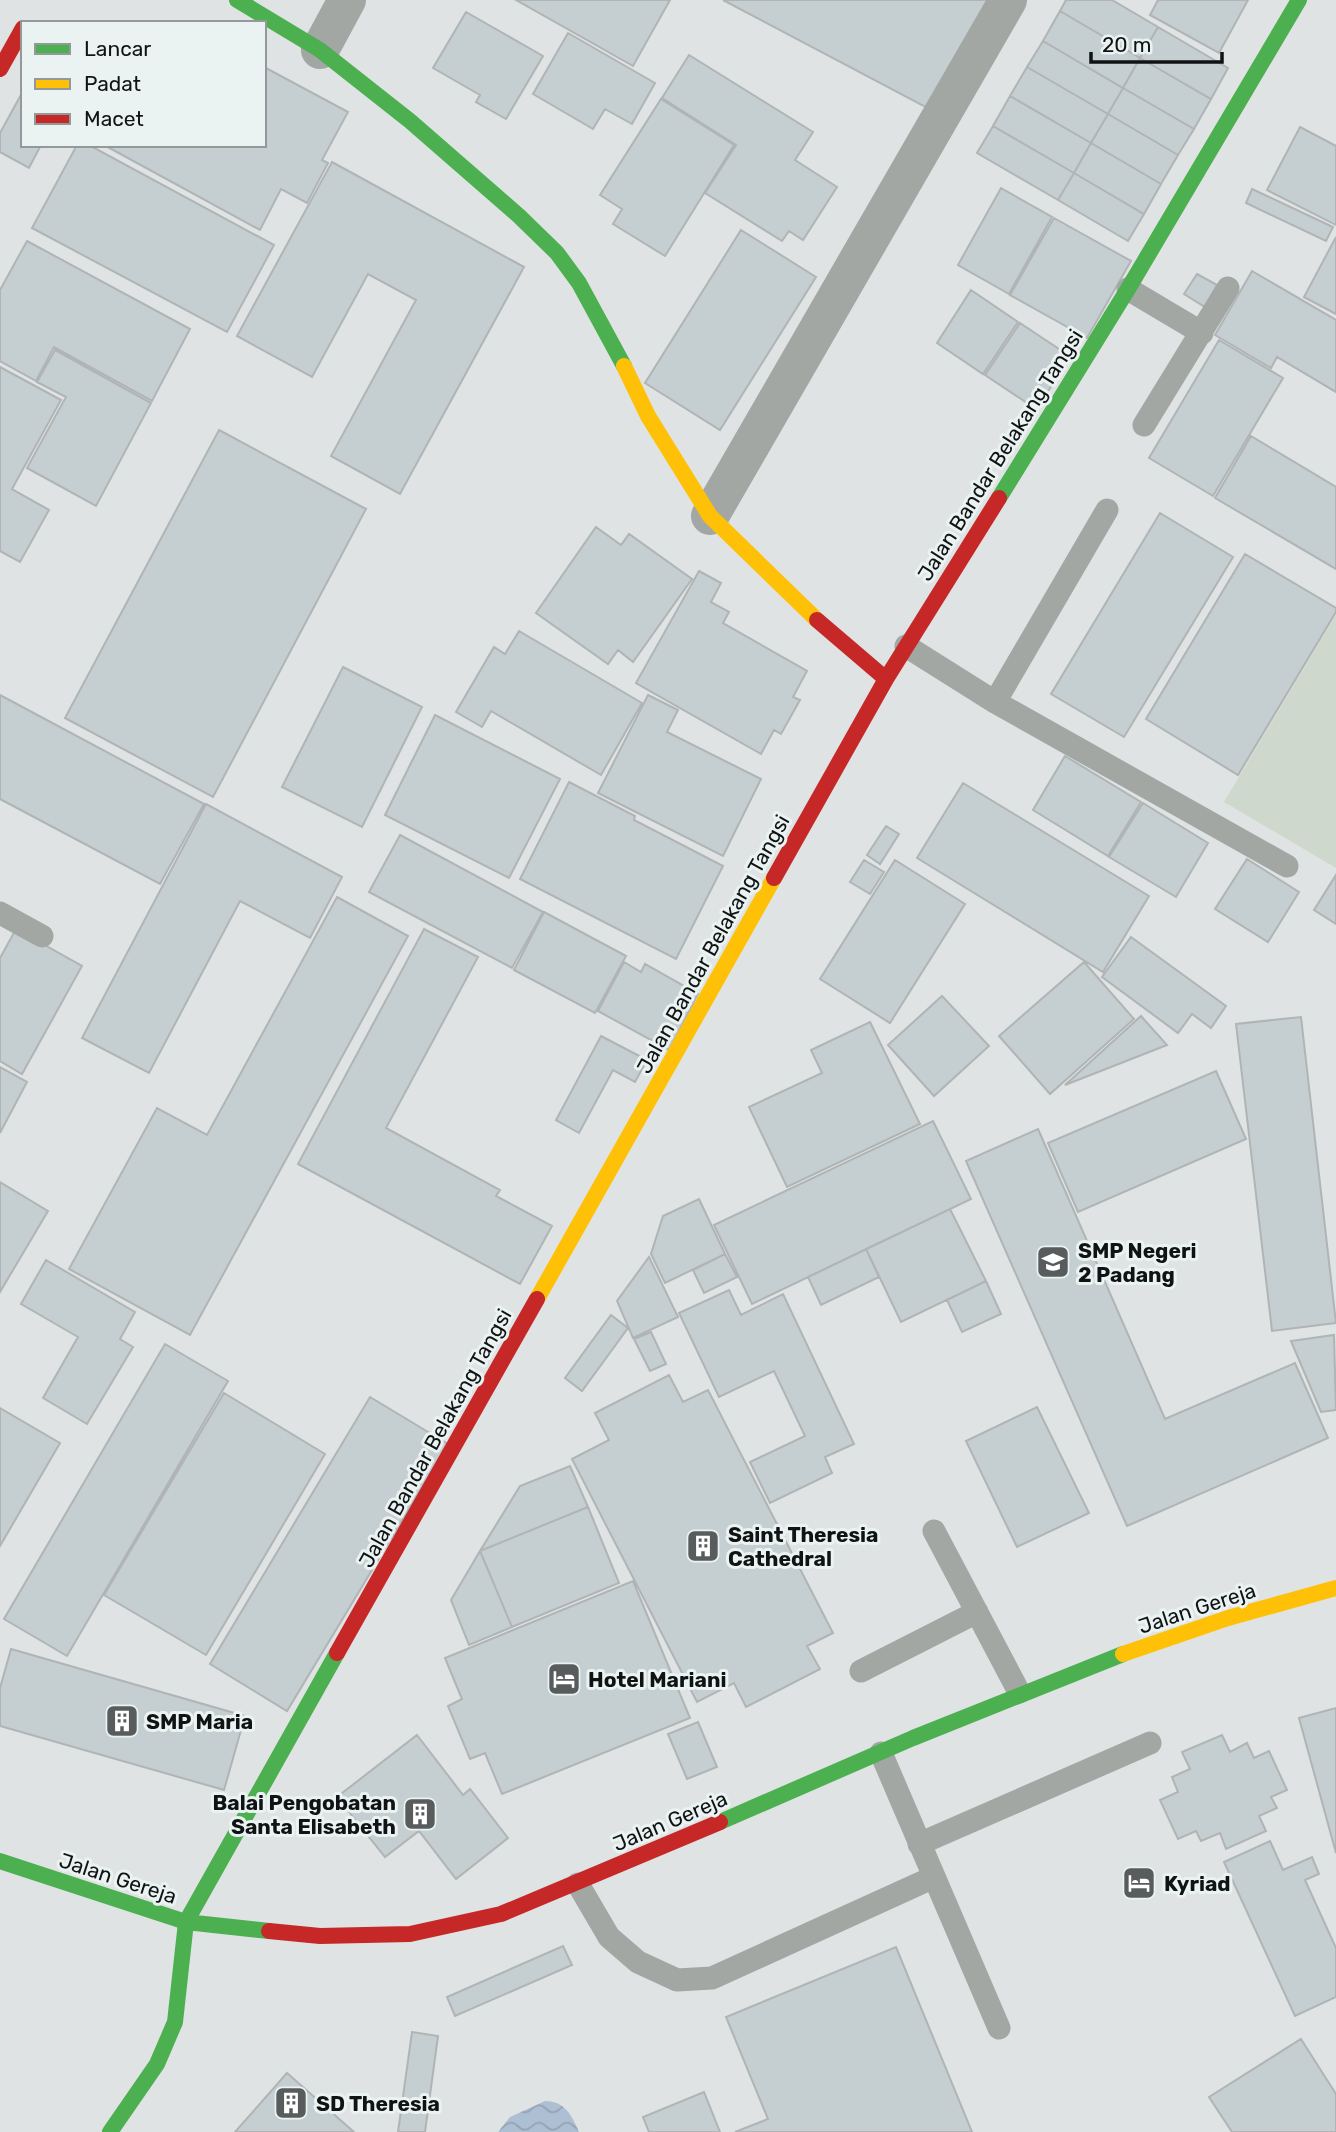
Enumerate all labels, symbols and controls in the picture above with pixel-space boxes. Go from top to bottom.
legend [21,21,266,147]
scale bar [1091,21,1222,65]
text: 20 m [1102,32,1151,57]
text: Lancar [84,36,151,61]
text: Padat [84,71,141,96]
text: Macet [84,106,144,131]
street label: Jalan Bandar Belakang Tangsi [912,325,1088,585]
street label: Jalan Bandar Belakang Tangsi [631,810,795,1078]
place label: SMP Negeri 2 Padang [1078,1238,1196,1287]
school or university icon: SMP Negeri 2 Padang [1034,1243,1072,1281]
street label: Jalan Bandar Belakang Tangsi [353,1304,517,1572]
place label: Saint Theresia Cathedral [728,1522,878,1571]
building icon: Saint Theresia Cathedral [684,1527,722,1565]
street label: Jalan Gereja [1135,1577,1259,1639]
hotel icon: Hotel Mariani [545,1660,583,1698]
place label: Hotel Mariani [588,1667,726,1692]
building icon: SMP Maria [103,1702,141,1740]
place label: SMP Maria [146,1709,253,1734]
street label: Jalan Gereja [609,1786,731,1856]
place label: Balai Pengobatan Santa Elisabeth [213,1790,396,1839]
building icon: Balai Pengobatan Santa Elisabeth [401,1795,439,1833]
street label: Jalan Gereja [56,1847,180,1909]
hotel icon: Kyriad [1120,1864,1158,1902]
place label: Kyriad [1164,1871,1231,1896]
building icon: SD Theresia [272,2084,310,2122]
place label: SD Theresia [316,2091,440,2116]

